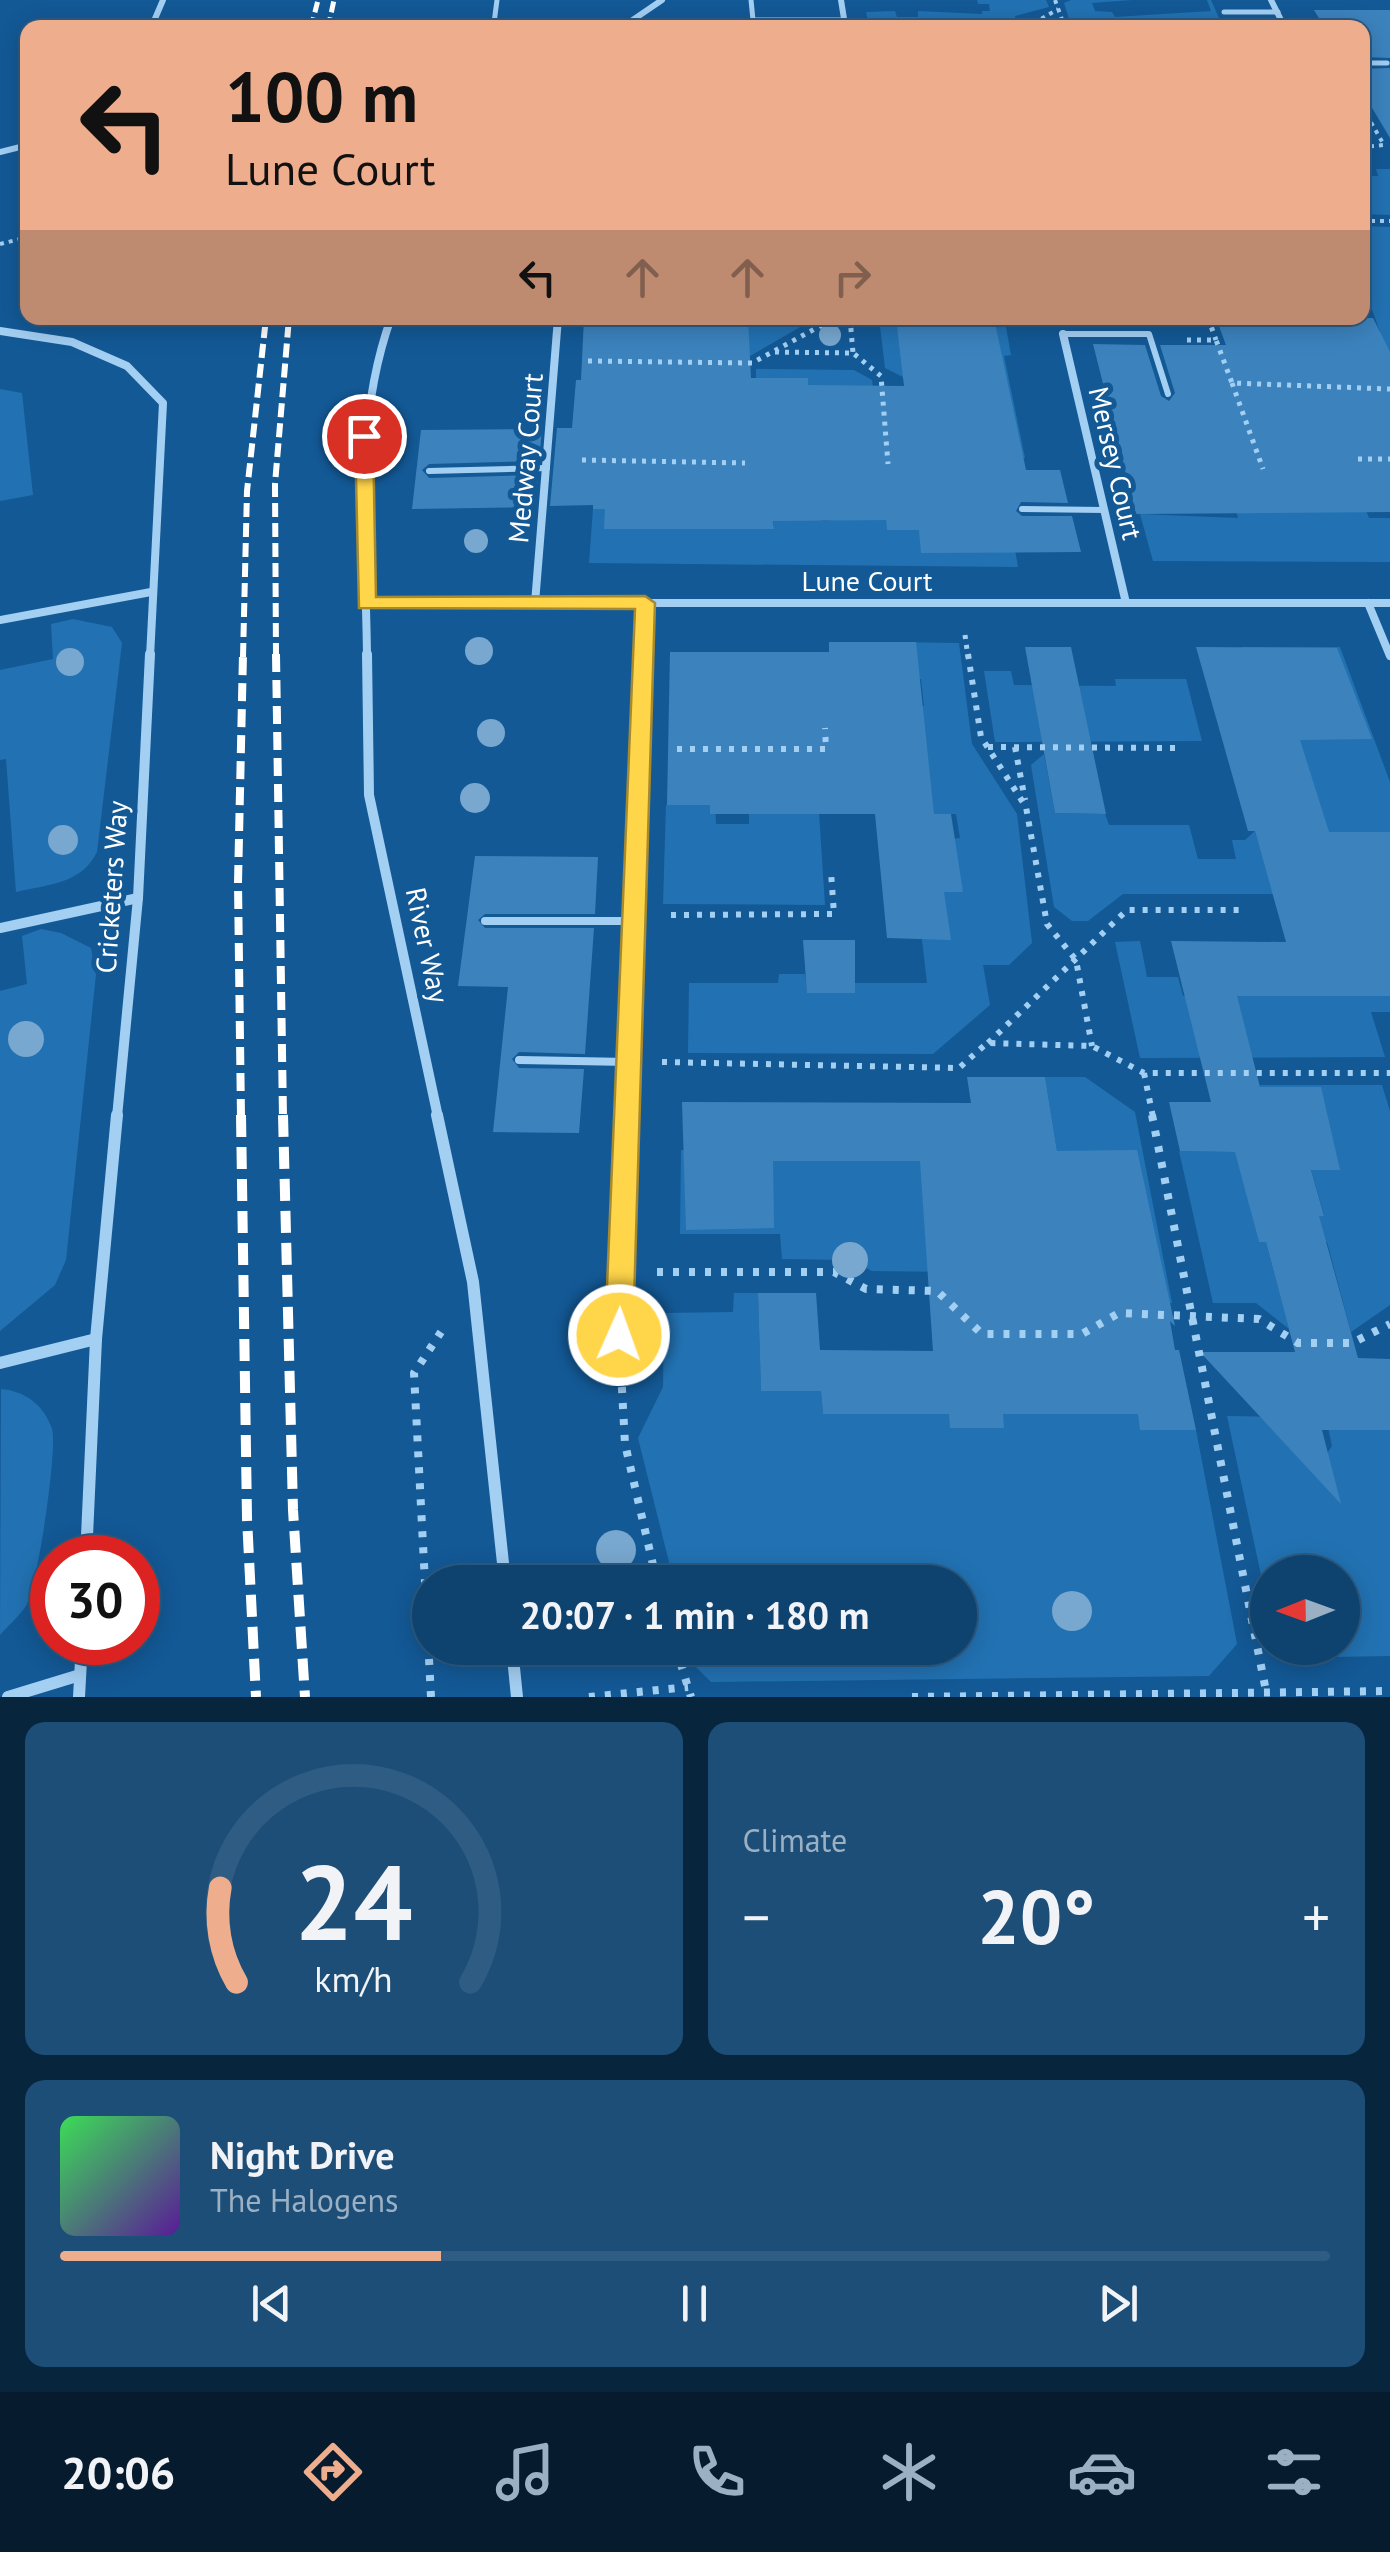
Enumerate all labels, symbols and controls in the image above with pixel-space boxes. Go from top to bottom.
text: 100 m [225,51,418,141]
icon: left [60,60,190,190]
text: Lune Court [225,139,436,197]
icon: left [510,250,565,305]
icon: ahead [615,250,670,305]
icon: ahead [720,250,775,305]
icon: right [825,250,880,305]
street label: Medway Court [499,371,551,544]
street label: Mersey Court [1080,383,1152,544]
pin [322,394,407,479]
icon: arrive [337,409,392,464]
street label: Lune Court [802,562,933,599]
street label: Cricketers Way [87,799,135,975]
street label: River Way [398,884,458,1006]
position arrow [567,1283,671,1387]
speed limit sign: 30 [30,1535,160,1665]
north arrow [1250,1555,1360,1665]
map controls [1250,1555,1360,1665]
text: 20:07 · 1 min · 180 m [520,1590,869,1639]
text: Climate [743,1819,847,1861]
text: 24 [295,1834,413,1969]
text: 20° [977,1868,1095,1965]
text: − [743,1881,770,1952]
text: + [1302,1881,1330,1952]
text: km/h [315,1956,393,2002]
text: Night Drive [210,2130,394,2179]
text: The Halogens [210,2179,398,2221]
icon: previous [244,2276,299,2331]
icon: pause [667,2276,722,2331]
icon: next [1091,2276,1146,2331]
icon: directions [298,2437,368,2507]
icon: music [490,2437,560,2507]
icon: phone [682,2437,752,2507]
icon: climate [874,2437,944,2507]
icon: car [1067,2437,1137,2507]
icon: filters [1259,2437,1329,2507]
text: 20:06 [61,2443,175,2501]

